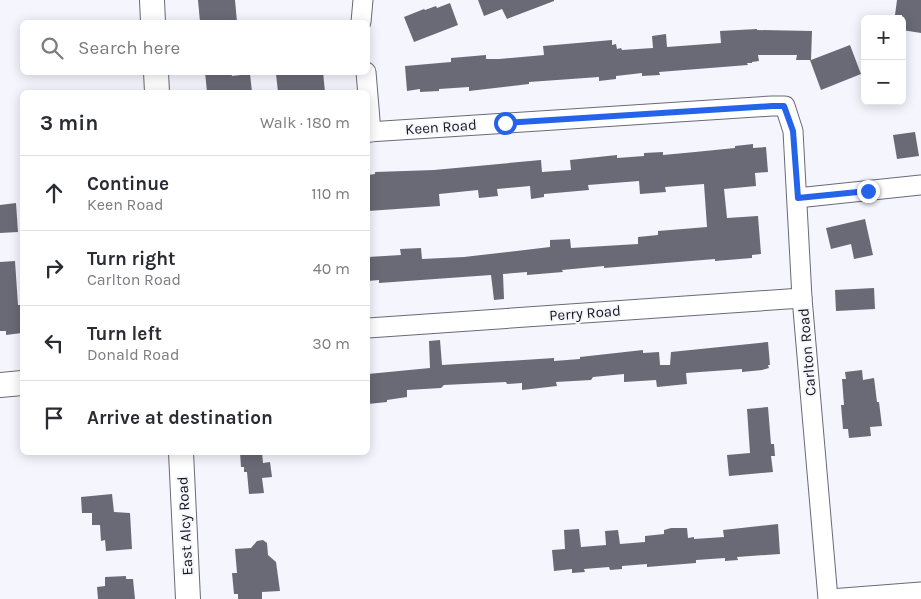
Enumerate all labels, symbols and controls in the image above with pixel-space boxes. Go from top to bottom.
map controls [861,15,906,105]
button: + [861,15,906,60]
search box [20,20,370,75]
icon: search [38,34,66,62]
text: Search here [78,37,180,59]
button: − [861,60,906,105]
text: 3 min [40,111,98,135]
route start [494,112,517,135]
text: Walk · 180 m [260,113,350,132]
street label: Keen Road [405,116,477,138]
text: Continue [87,173,169,195]
icon: ahead [40,179,68,207]
route end [857,180,880,203]
text: 110 m [311,184,350,203]
text: Keen Road [87,195,163,214]
text: Turn right [87,248,176,270]
icon: right [40,254,68,282]
text: 40 m [313,259,350,278]
text: Carlton Road [87,270,181,289]
street label: Perry Road [548,302,622,324]
street label: Carlton Road [794,307,820,397]
text: Turn left [87,323,162,345]
icon: left [40,329,68,357]
text: 30 m [312,334,350,353]
text: Donald Road [87,345,179,364]
icon: arrive [40,404,68,432]
text: Arrive at destination [87,407,273,429]
street label: East Alcy Road [173,476,197,576]

